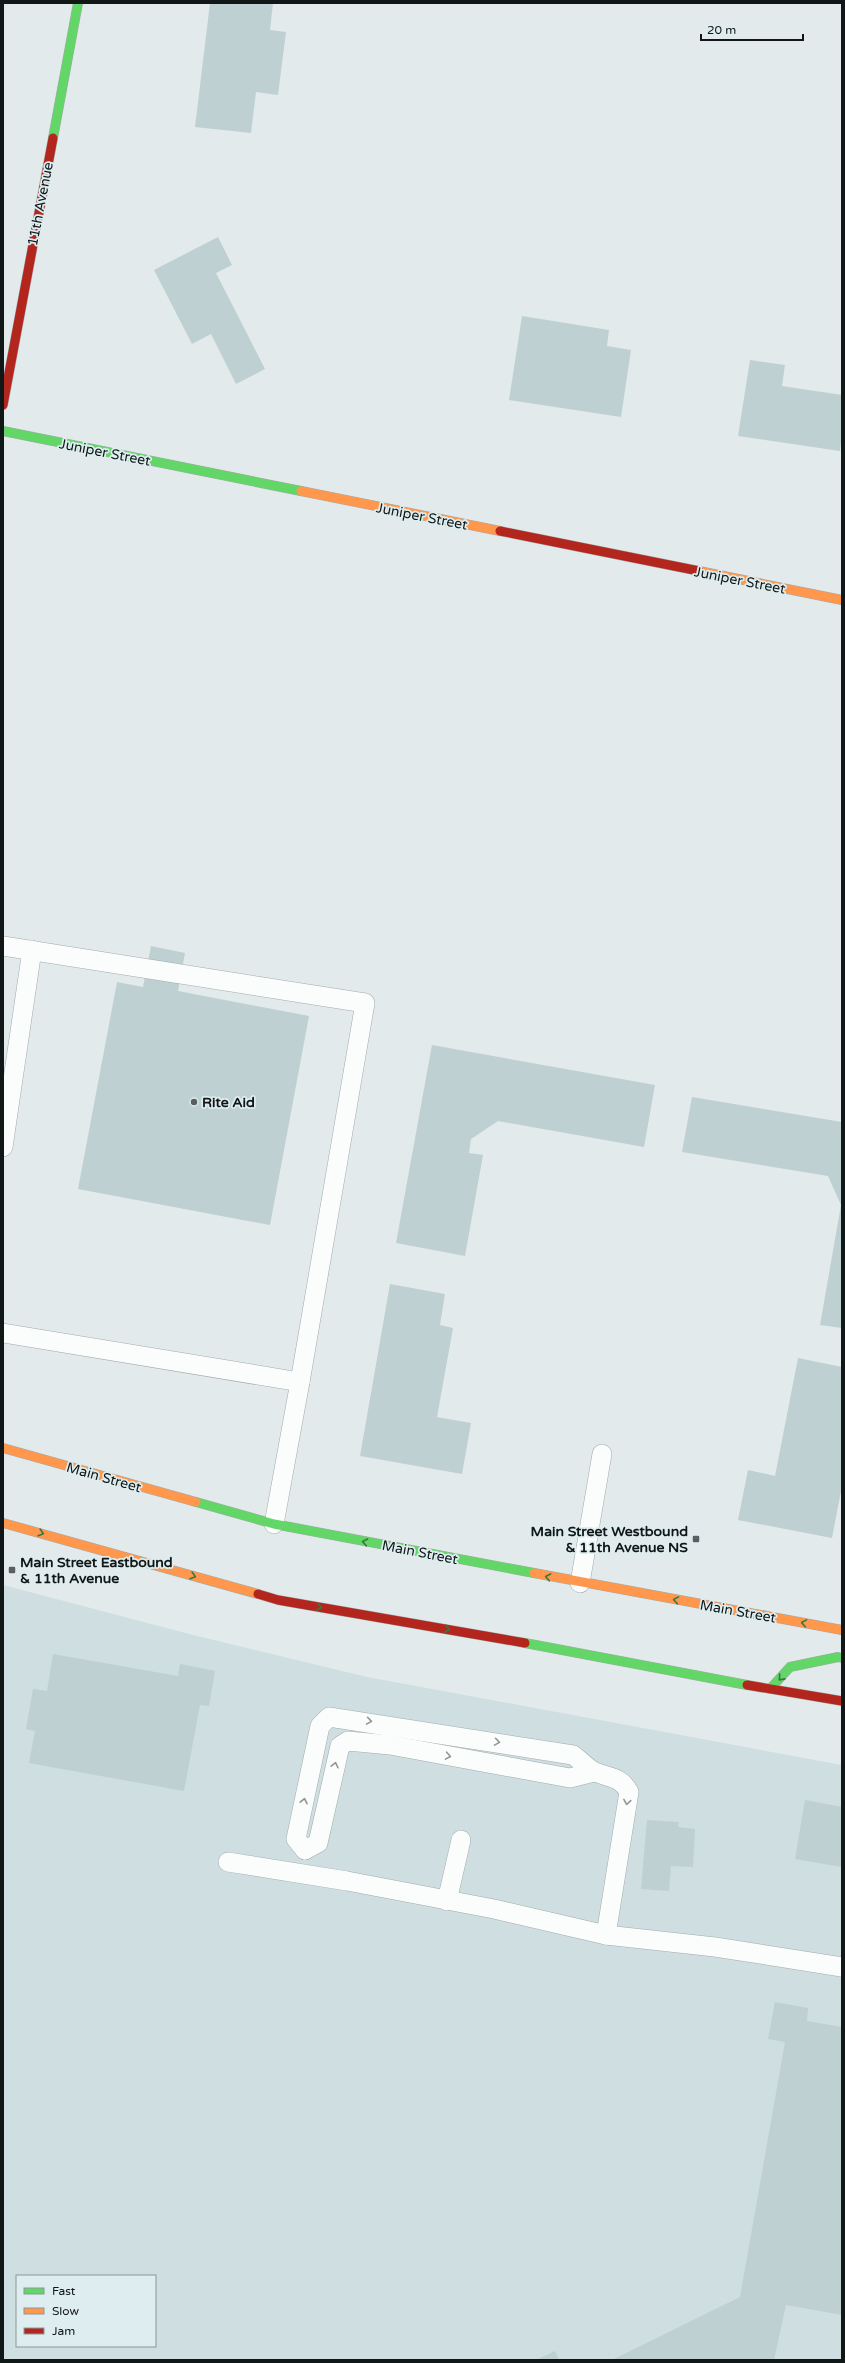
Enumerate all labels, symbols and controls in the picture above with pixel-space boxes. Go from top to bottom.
scale bar [701,16,803,42]
text: 20 m [707,23,736,37]
street label: 11th Avenue [24,161,57,248]
street label: Juniper Street [58,435,153,470]
street label: Juniper Street [375,499,470,534]
street label: Juniper Street [693,563,788,598]
place label: Rite Aid [202,1094,255,1111]
marker: Rite Aid [189,1097,199,1107]
street label: Main Street [64,1459,144,1496]
place label: Main Street Westbound & 11th Avenue NS [531,1523,688,1556]
one-way arrow [37,1528,44,1537]
marker: Main Street Westbound & 11th Avenue NS [691,1534,701,1544]
street label: Main Street [380,1537,460,1568]
one-way arrow [362,1538,368,1546]
place label: Main Street Eastbound & 11th Avenue [20,1554,173,1587]
marker: Main Street Eastbound & 11th Avenue [7,1565,17,1575]
one-way arrow [189,1571,196,1580]
one-way arrow [545,1573,551,1581]
one-way arrow [673,1596,679,1605]
street label: Main Street [698,1596,778,1627]
one-way arrow [316,1602,322,1611]
one-way arrow [801,1620,807,1628]
one-way arrow [444,1624,450,1633]
one-way arrow [778,1673,785,1680]
one-way arrow [366,1717,372,1725]
one-way arrow [494,1737,500,1746]
one-way arrow [445,1751,451,1759]
one-way arrow [331,1761,339,1768]
one-way arrow [300,1798,308,1804]
one-way arrow [623,1799,632,1805]
legend [16,2275,156,2347]
text: Fast [52,2284,76,2298]
text: Slow [52,2304,79,2318]
text: Jam [52,2324,75,2338]

